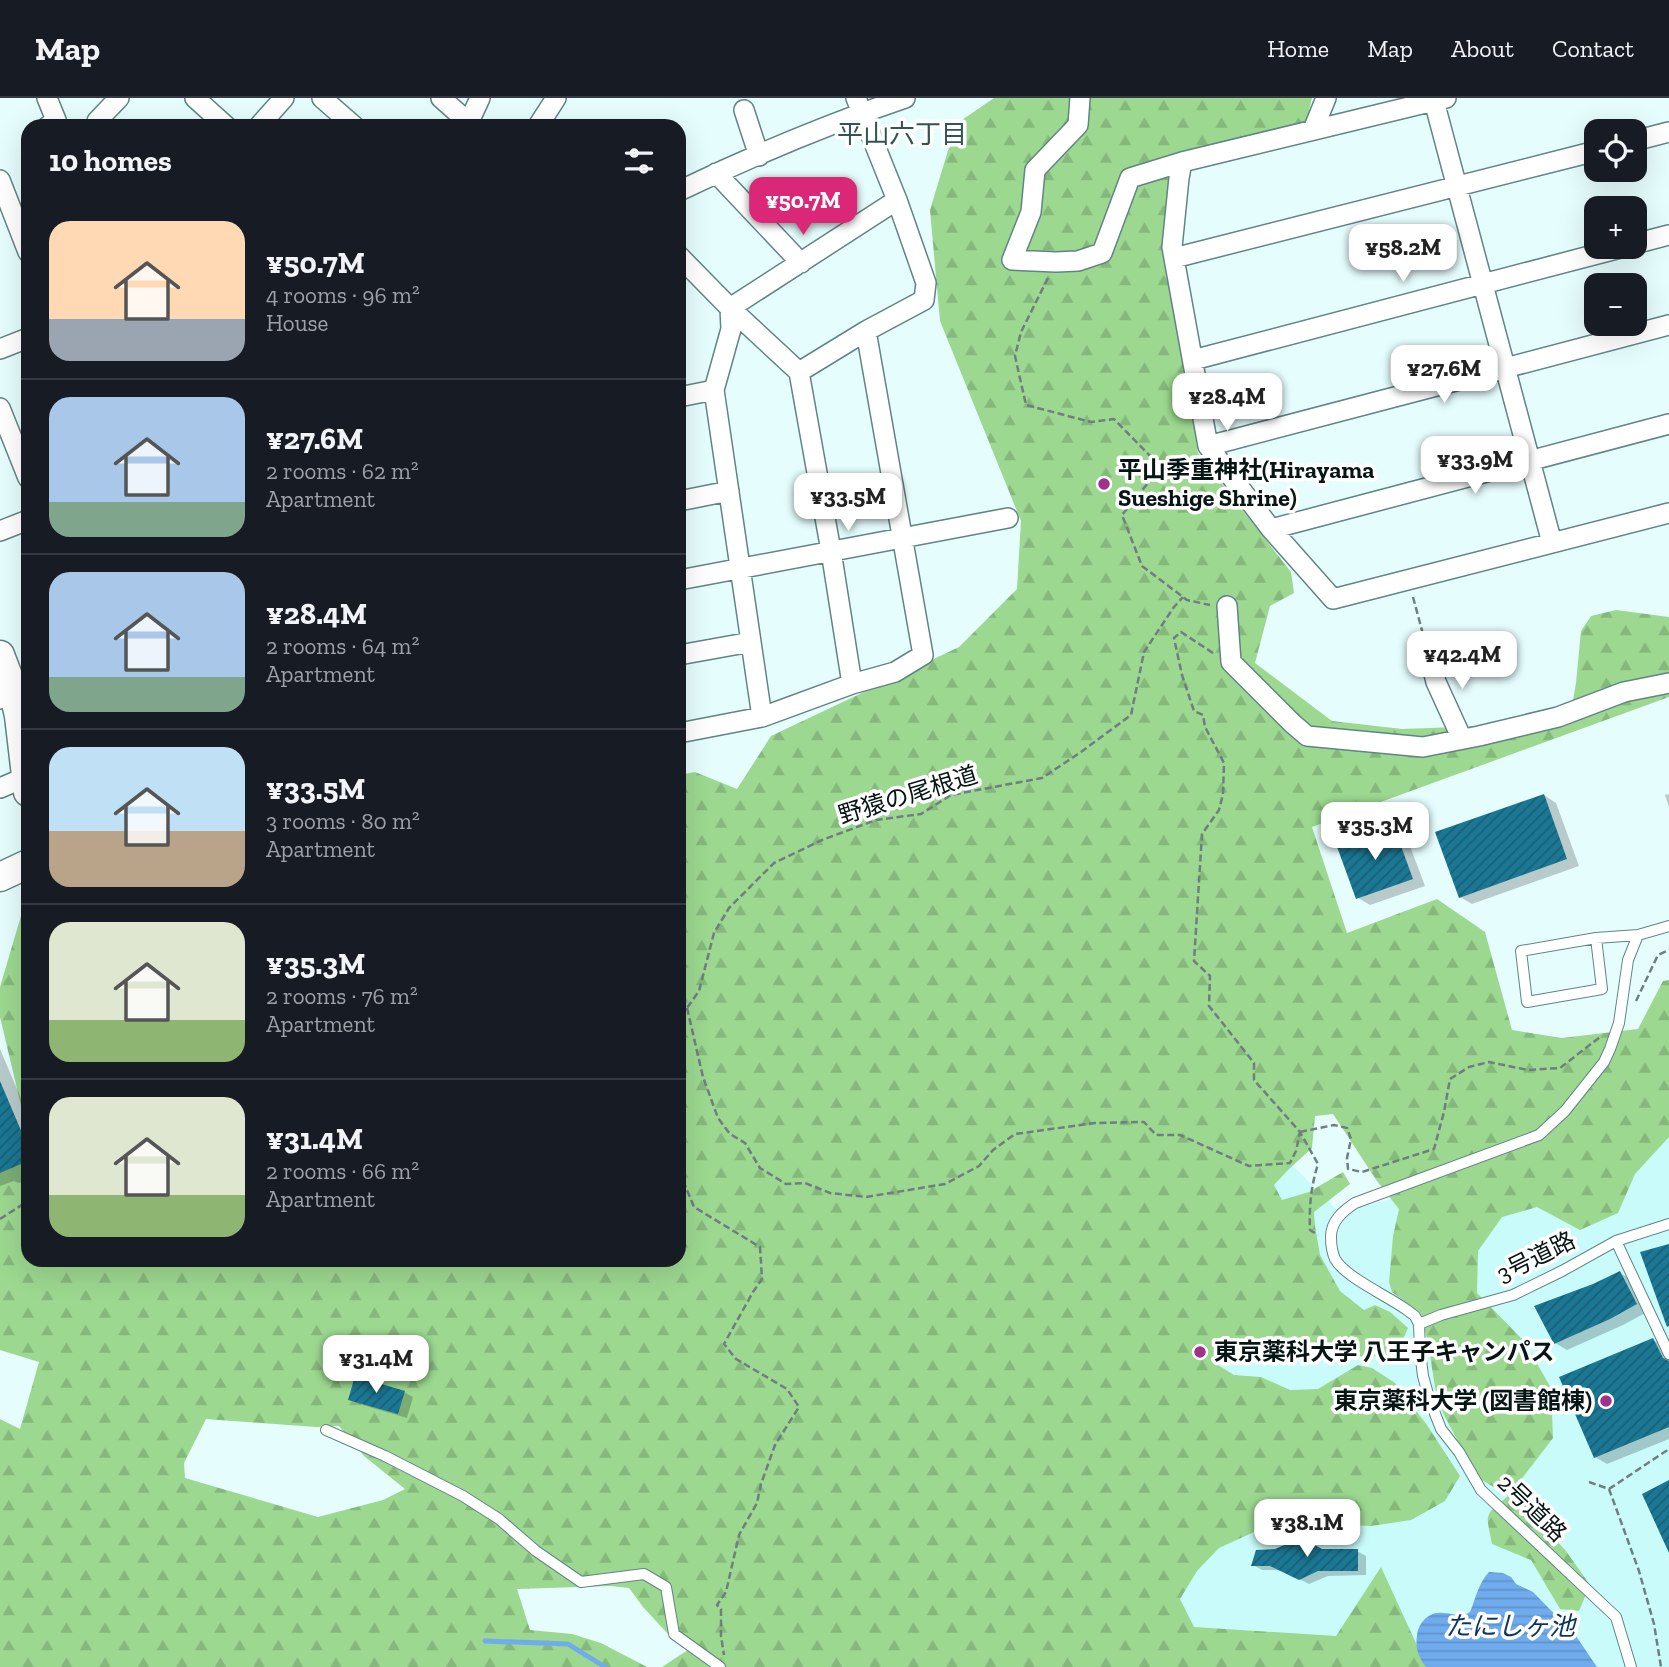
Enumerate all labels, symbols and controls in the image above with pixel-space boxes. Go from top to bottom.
text: Map [35,29,100,68]
text: Home [1267,34,1329,63]
text: Map [1367,34,1413,63]
text: About [1451,34,1514,63]
text: Contact [1552,34,1634,63]
district label: 平山六丁目 [837,118,967,150]
map controls [1584,119,1647,336]
button: locate [1584,119,1647,182]
icon: filters [620,142,658,180]
text: 10 homes [49,143,172,179]
pin: ¥50.7M [746,178,860,237]
text: ¥50.7M [765,186,841,214]
button: + [1584,196,1647,259]
pin: ¥58.2M [1346,225,1460,284]
text: ¥58.2M [1365,233,1441,261]
text: ¥50.7M [266,245,365,281]
icon: home [105,249,189,333]
button: − [1584,273,1647,336]
text: 4 rooms · 96 m² [266,281,420,309]
text: House [266,309,328,337]
pin: ¥27.6M [1387,345,1501,405]
text: ¥27.6M [1407,354,1481,382]
pin: ¥28.4M [1170,374,1284,433]
text: ¥28.4M [1188,382,1266,410]
text: ¥27.6M [266,421,363,457]
icon: home [105,425,189,509]
pin: ¥33.9M [1418,436,1532,496]
text: ¥33.9M [1437,445,1513,473]
place label: 平山季重神社(Hirayama Sueshige Shrine) [1118,455,1375,512]
text: 2 rooms · 62 m² [266,457,419,485]
pin: ¥33.5M [791,474,905,533]
marker: 平山季重神社(Hirayama Sueshige Shrine) [1096,476,1112,492]
text: ¥33.5M [810,482,886,510]
text: Apartment [266,485,375,513]
text: ¥28.4M [266,596,367,632]
icon: home [105,600,189,684]
text: 2 rooms · 64 m² [266,632,419,660]
pin: ¥42.4M [1405,632,1519,691]
text: ¥42.4M [1423,640,1501,668]
text: Apartment [266,660,375,688]
street label: 野猿の尾根道 [835,760,981,829]
text: ¥33.5M [266,771,365,807]
icon: home [105,775,189,859]
pin: ¥35.3M [1318,802,1432,862]
text: 3 rooms · 80 m² [266,807,420,835]
text: ¥35.3M [1337,811,1413,839]
text: Apartment [266,835,375,863]
text: ¥35.3M [266,946,365,982]
icon: home [105,950,189,1034]
text: 2 rooms · 76 m² [266,982,418,1010]
text: Apartment [266,1010,375,1038]
text: ¥31.4M [266,1121,363,1157]
icon: home [105,1125,189,1209]
text: 2 rooms · 66 m² [266,1157,419,1185]
text: Apartment [266,1185,375,1213]
street label: 3号道路 [1492,1225,1580,1288]
pin: ¥31.4M [319,1336,433,1395]
place label: 東京薬科大学 八王子キャンパス [1214,1337,1555,1366]
text: ¥31.4M [339,1344,413,1372]
marker: 東京薬科大学 八王子キャンパス [1192,1344,1208,1360]
place label: 東京薬科大学 (図書館棟) [1334,1386,1592,1415]
marker: 東京薬科大学 (図書館棟) [1598,1393,1614,1409]
street label: 2号道路 [1492,1468,1573,1547]
pin: ¥38.1M [1250,1500,1364,1559]
text: ¥38.1M [1270,1508,1344,1536]
water label: たにしヶ池 [1445,1610,1578,1642]

